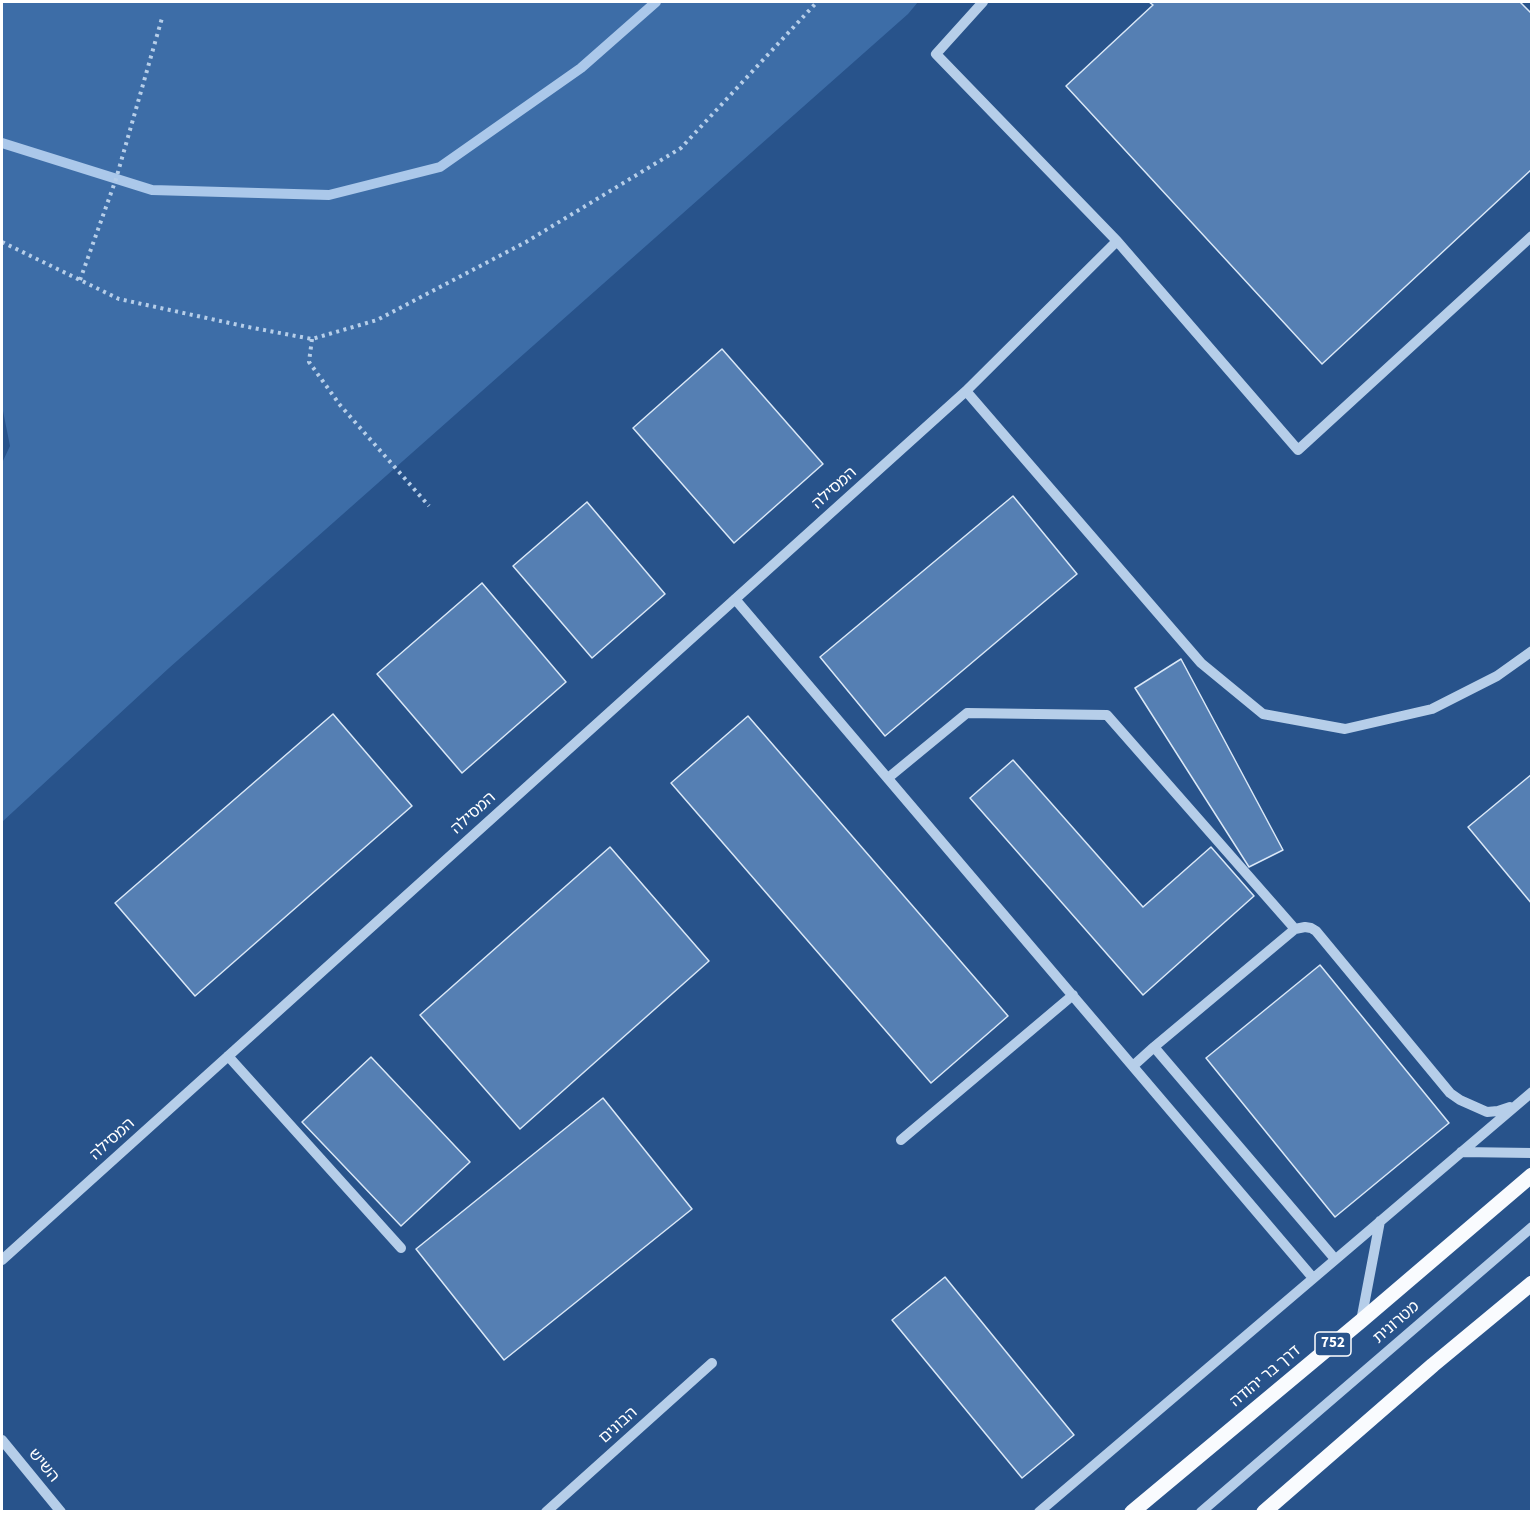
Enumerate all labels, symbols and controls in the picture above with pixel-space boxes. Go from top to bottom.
street label: המסילה [809,464,861,514]
street label: המסילה [448,789,500,839]
street label: המסילה [87,1115,139,1165]
street label: מטרונית [1370,1298,1424,1348]
road number: 752 [1315,1332,1351,1356]
street label: דרך בר יהודה [1227,1342,1305,1412]
street label: הבונים [596,1404,642,1448]
street label: השיש [23,1445,63,1487]

